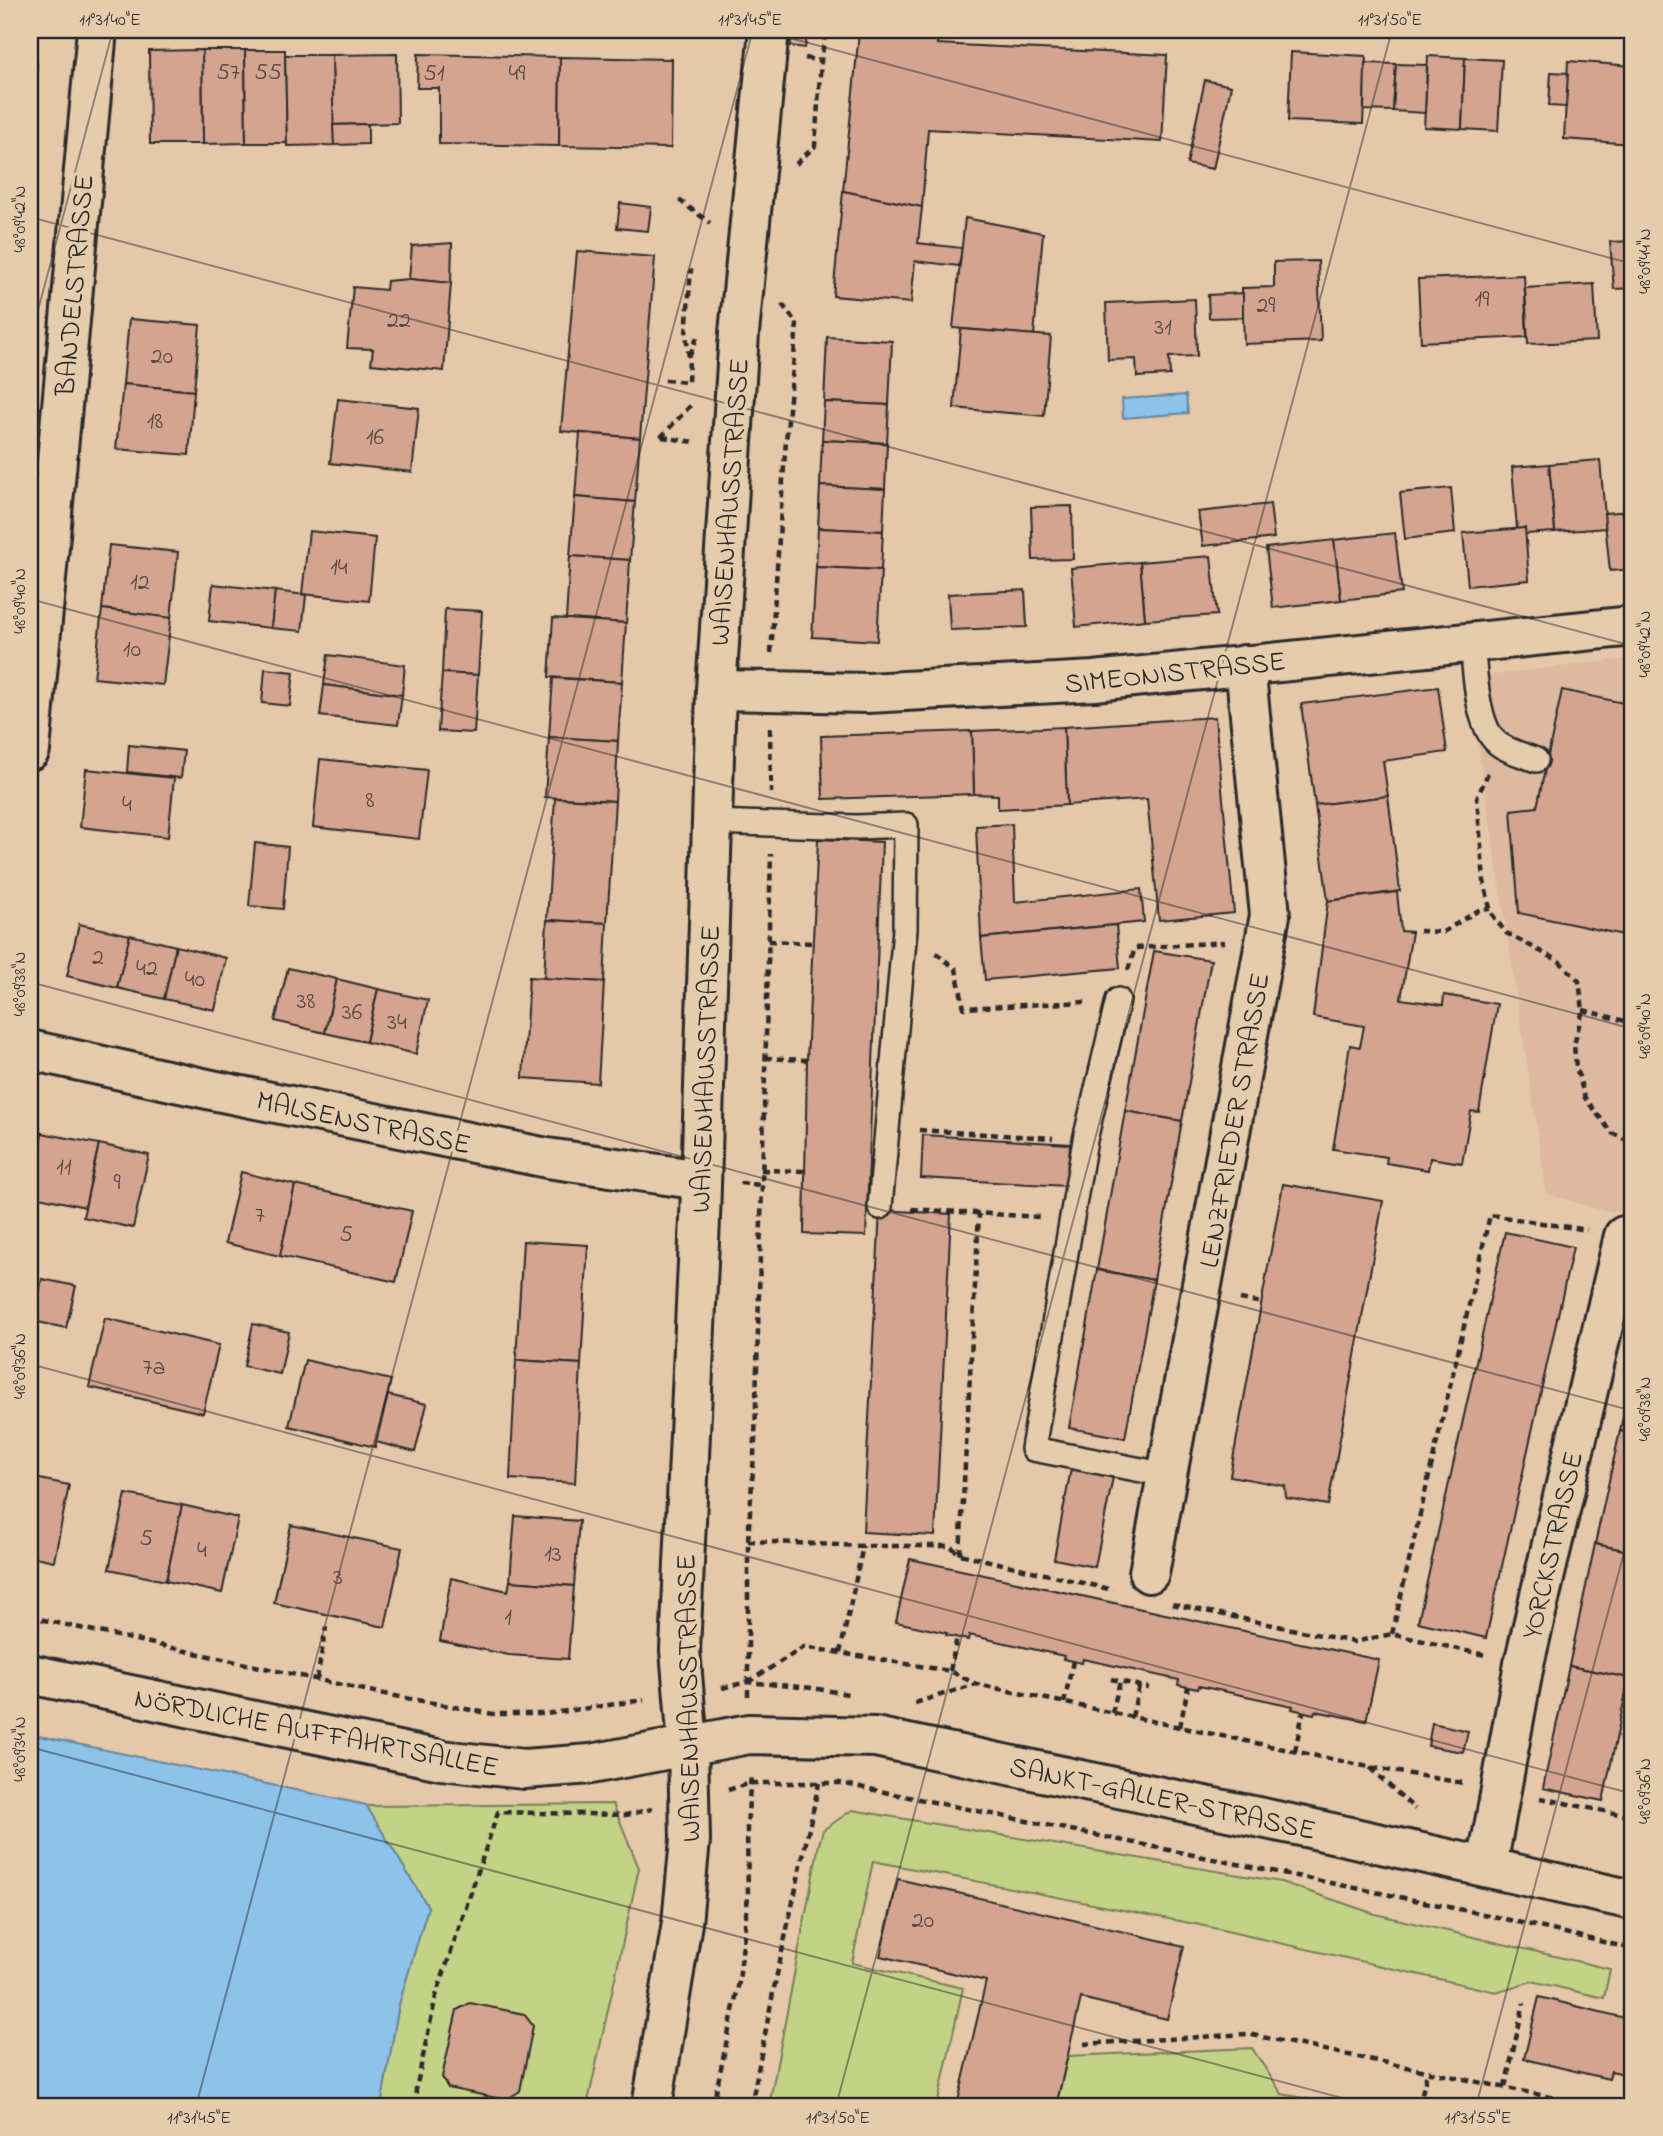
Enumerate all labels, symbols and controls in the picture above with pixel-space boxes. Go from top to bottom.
text: 11°31'40"E [79,8,141,34]
text: 11°31'45"E [718,8,782,34]
text: 11°31'50"E [1358,8,1422,34]
house number: 57 [216,56,240,91]
house number: 55 [254,56,282,91]
house number: 51 [423,57,445,92]
house number: 49 [508,57,526,92]
street label: BANDELSTRASSE [46,173,107,399]
text: 48°09'42"N [8,186,34,252]
text: 48°09'44"N [1633,228,1659,294]
house number: 19 [1475,283,1490,318]
house number: 29 [1256,289,1276,324]
house number: 22 [387,304,411,339]
house number: 31 [1154,311,1172,346]
house number: 20 [151,340,173,375]
street label: WAISENHAUSSTRASSE [701,357,762,647]
house number: 18 [147,405,163,440]
house number: 16 [366,421,385,456]
house number: 14 [330,551,348,586]
house number: 12 [130,566,150,601]
text: 48°09'40"N [8,568,34,634]
text: 48°09'42"N [1633,611,1659,677]
house number: 10 [123,633,141,668]
street label: SIMEONISTRASSE [1063,642,1288,706]
house number: 8 [366,784,375,819]
house number: 4 [122,788,132,823]
street label: WAISENHAUSSTRASSE [682,924,733,1214]
house number: 2 [92,941,104,976]
text: 48°09'38"N [8,952,34,1016]
house number: 42 [136,952,158,987]
house number: 40 [185,963,205,998]
street label: LENZFRIEDER STRASSE [1190,970,1283,1271]
house number: 38 [297,985,315,1020]
text: 48°09'40"N [1633,993,1659,1059]
house number: 36 [342,996,363,1031]
house number: 34 [387,1006,407,1041]
street label: MALSENSTRASSE [252,1082,474,1167]
house number: 11 [56,1151,72,1186]
house number: 9 [113,1166,121,1201]
house number: 7 [255,1199,265,1234]
house number: 5 [339,1218,353,1253]
text: 48°09'36"N [8,1333,34,1399]
house number: 7a [143,1351,165,1386]
text: 48°09'38"N [1633,1377,1659,1441]
street label: YORCKSTRASSE [1513,1448,1596,1644]
house number: 5 [139,1522,153,1557]
house number: 4 [197,1534,207,1569]
house number: 13 [544,1538,562,1573]
street label: WAISENHAUSSTRASSE [667,1553,714,1842]
house number: 3 [333,1561,343,1596]
house number: 1 [504,1601,512,1636]
street label: NÖRDLICHE AUFFAHRTSALLEE [131,1679,502,1790]
text: 48°09'34"N [8,1716,34,1782]
street label: SANKT-GALLER-STRASSE [1005,1748,1319,1853]
text: 48°09'36"N [1633,1758,1659,1824]
house number: 20 [912,1904,934,1939]
text: 11°31'45"E [167,2106,231,2132]
text: 11°31'50"E [806,2106,870,2132]
text: 11°31'55"E [1444,2106,1512,2132]

